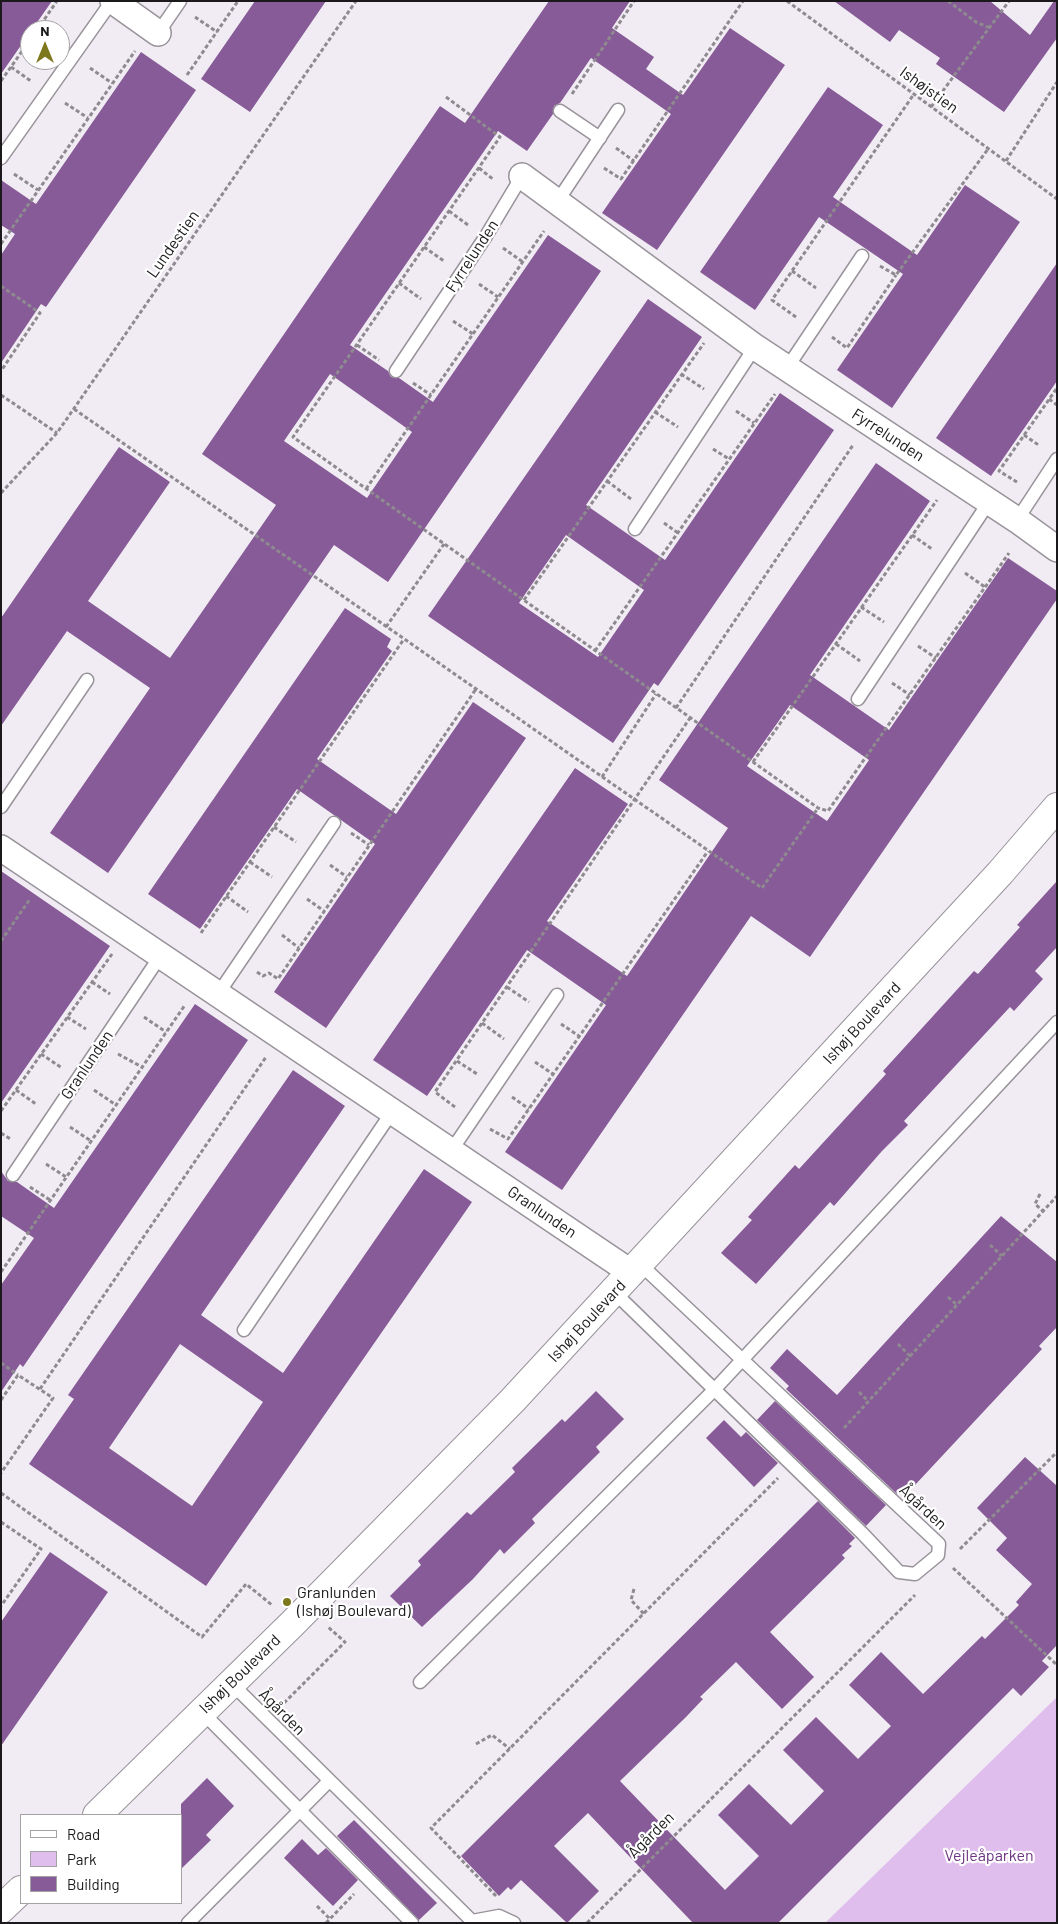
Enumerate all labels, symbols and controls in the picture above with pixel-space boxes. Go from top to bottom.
north arrow [20,20,70,70]
text: N [40,22,50,39]
street label: Ishøjstien [896,62,962,118]
street label: Lundestien [143,207,203,281]
street label: Fyrrelunden [441,216,503,296]
street label: Fyrrelunden [848,404,928,466]
street label: Ishøj Boulevard [819,978,905,1068]
street label: Granlunden [57,1027,117,1103]
street label: Granlunden [504,1182,580,1242]
street label: Ishøj Boulevard [544,1276,630,1366]
street label: Ågården [895,1480,951,1534]
place label: Granlunden (Ishøj Boulevard) [297,1583,411,1621]
marker: Granlunden (Ishøj Boulevard) [281,1596,293,1608]
street label: Ishøj Boulevard [195,1631,285,1717]
street label: Ågården [255,1685,309,1739]
street label: Ågården [624,1808,678,1862]
legend [20,1814,182,1904]
text: Road [67,1825,100,1843]
park label: Vejleåparken [944,1846,1034,1866]
text: Park [67,1850,96,1868]
text: Building [67,1875,120,1893]

